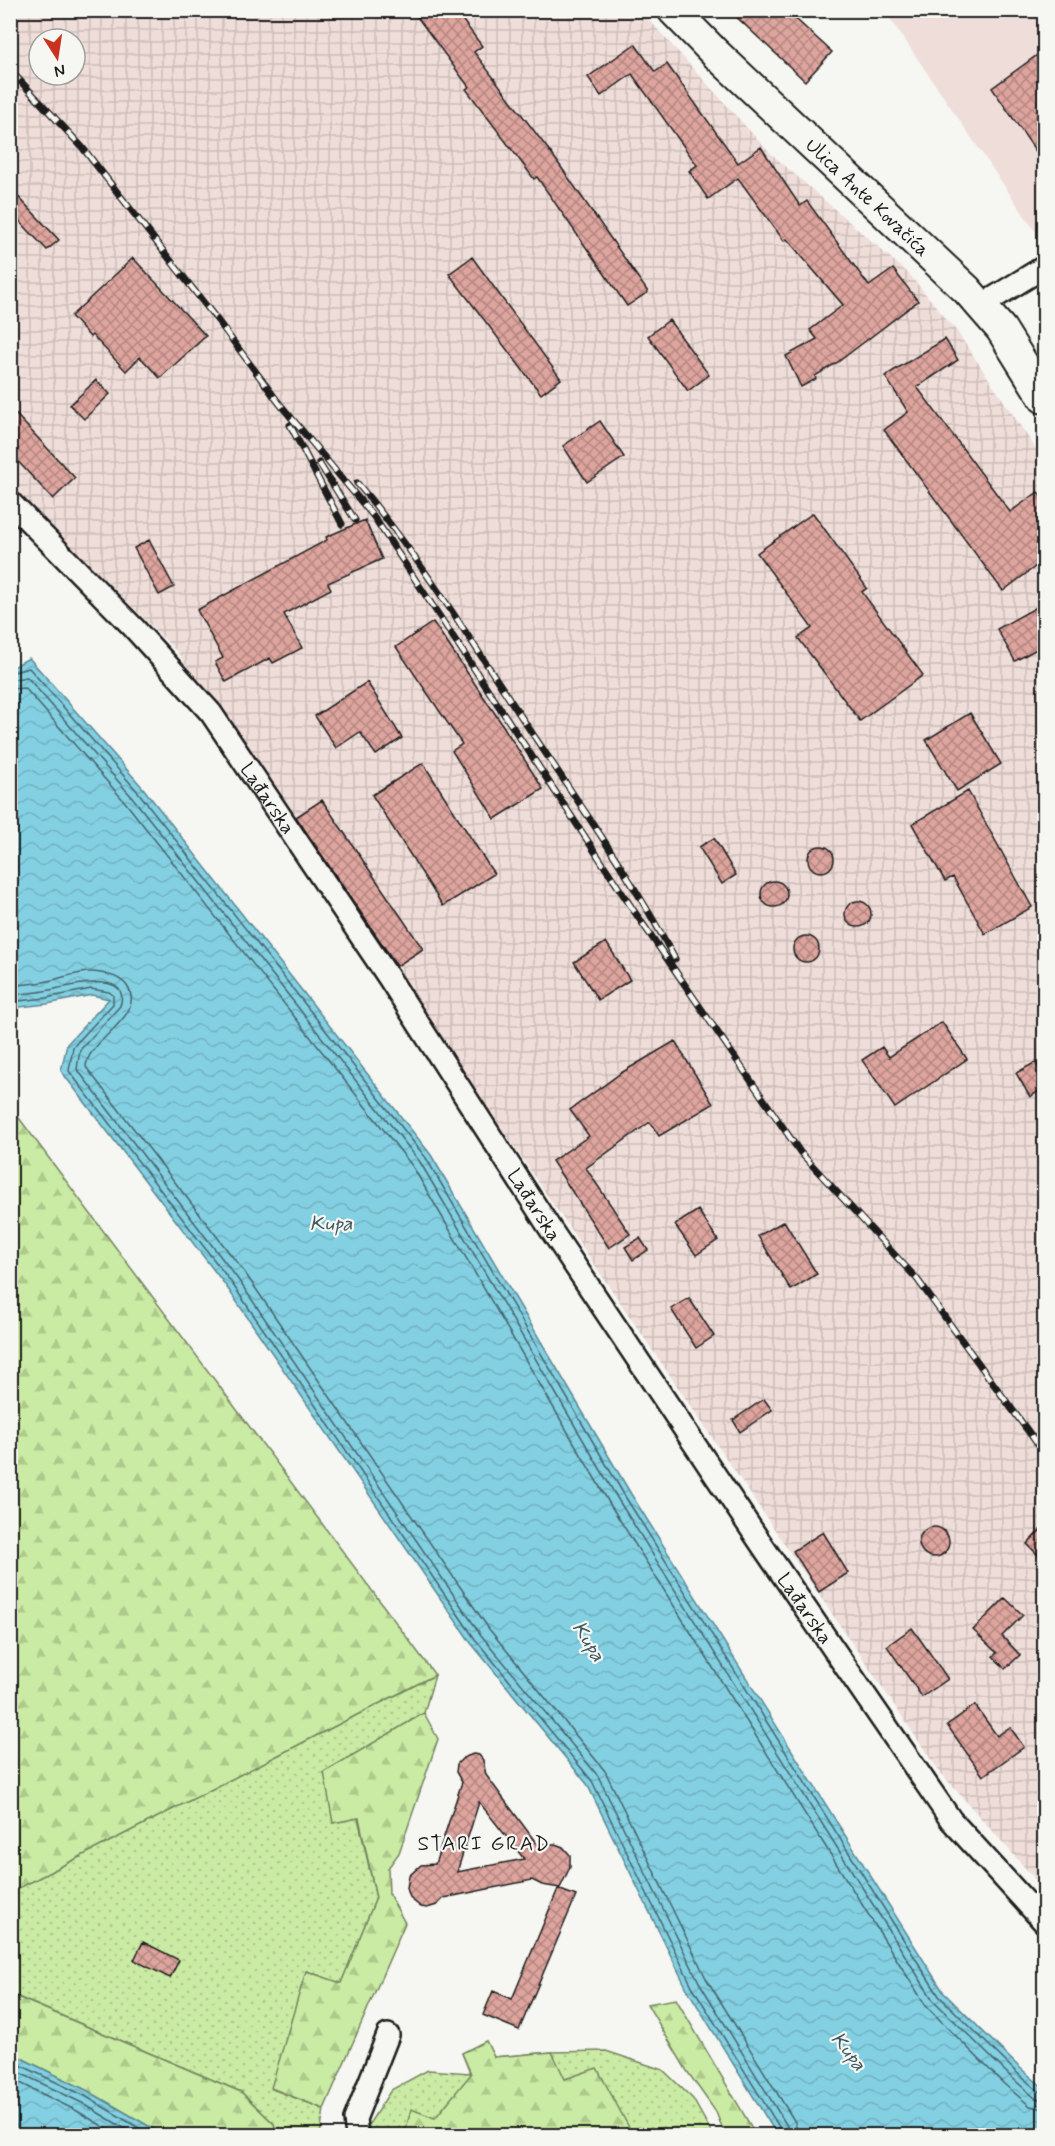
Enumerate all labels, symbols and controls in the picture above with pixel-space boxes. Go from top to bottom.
north arrow [27,27,87,87]
text: N [52,59,67,82]
street label: Ulica Ante Kovačića [799,133,935,263]
street label: Lađarska [233,758,301,840]
street label: Lađarska [500,1164,567,1247]
water label: Kupa [310,1210,352,1238]
street label: Lađarska [770,1568,838,1650]
water label: Kupa [565,1616,611,1667]
district label: STARI GRAD [418,1830,550,1858]
water label: Kupa [824,2026,872,2077]

